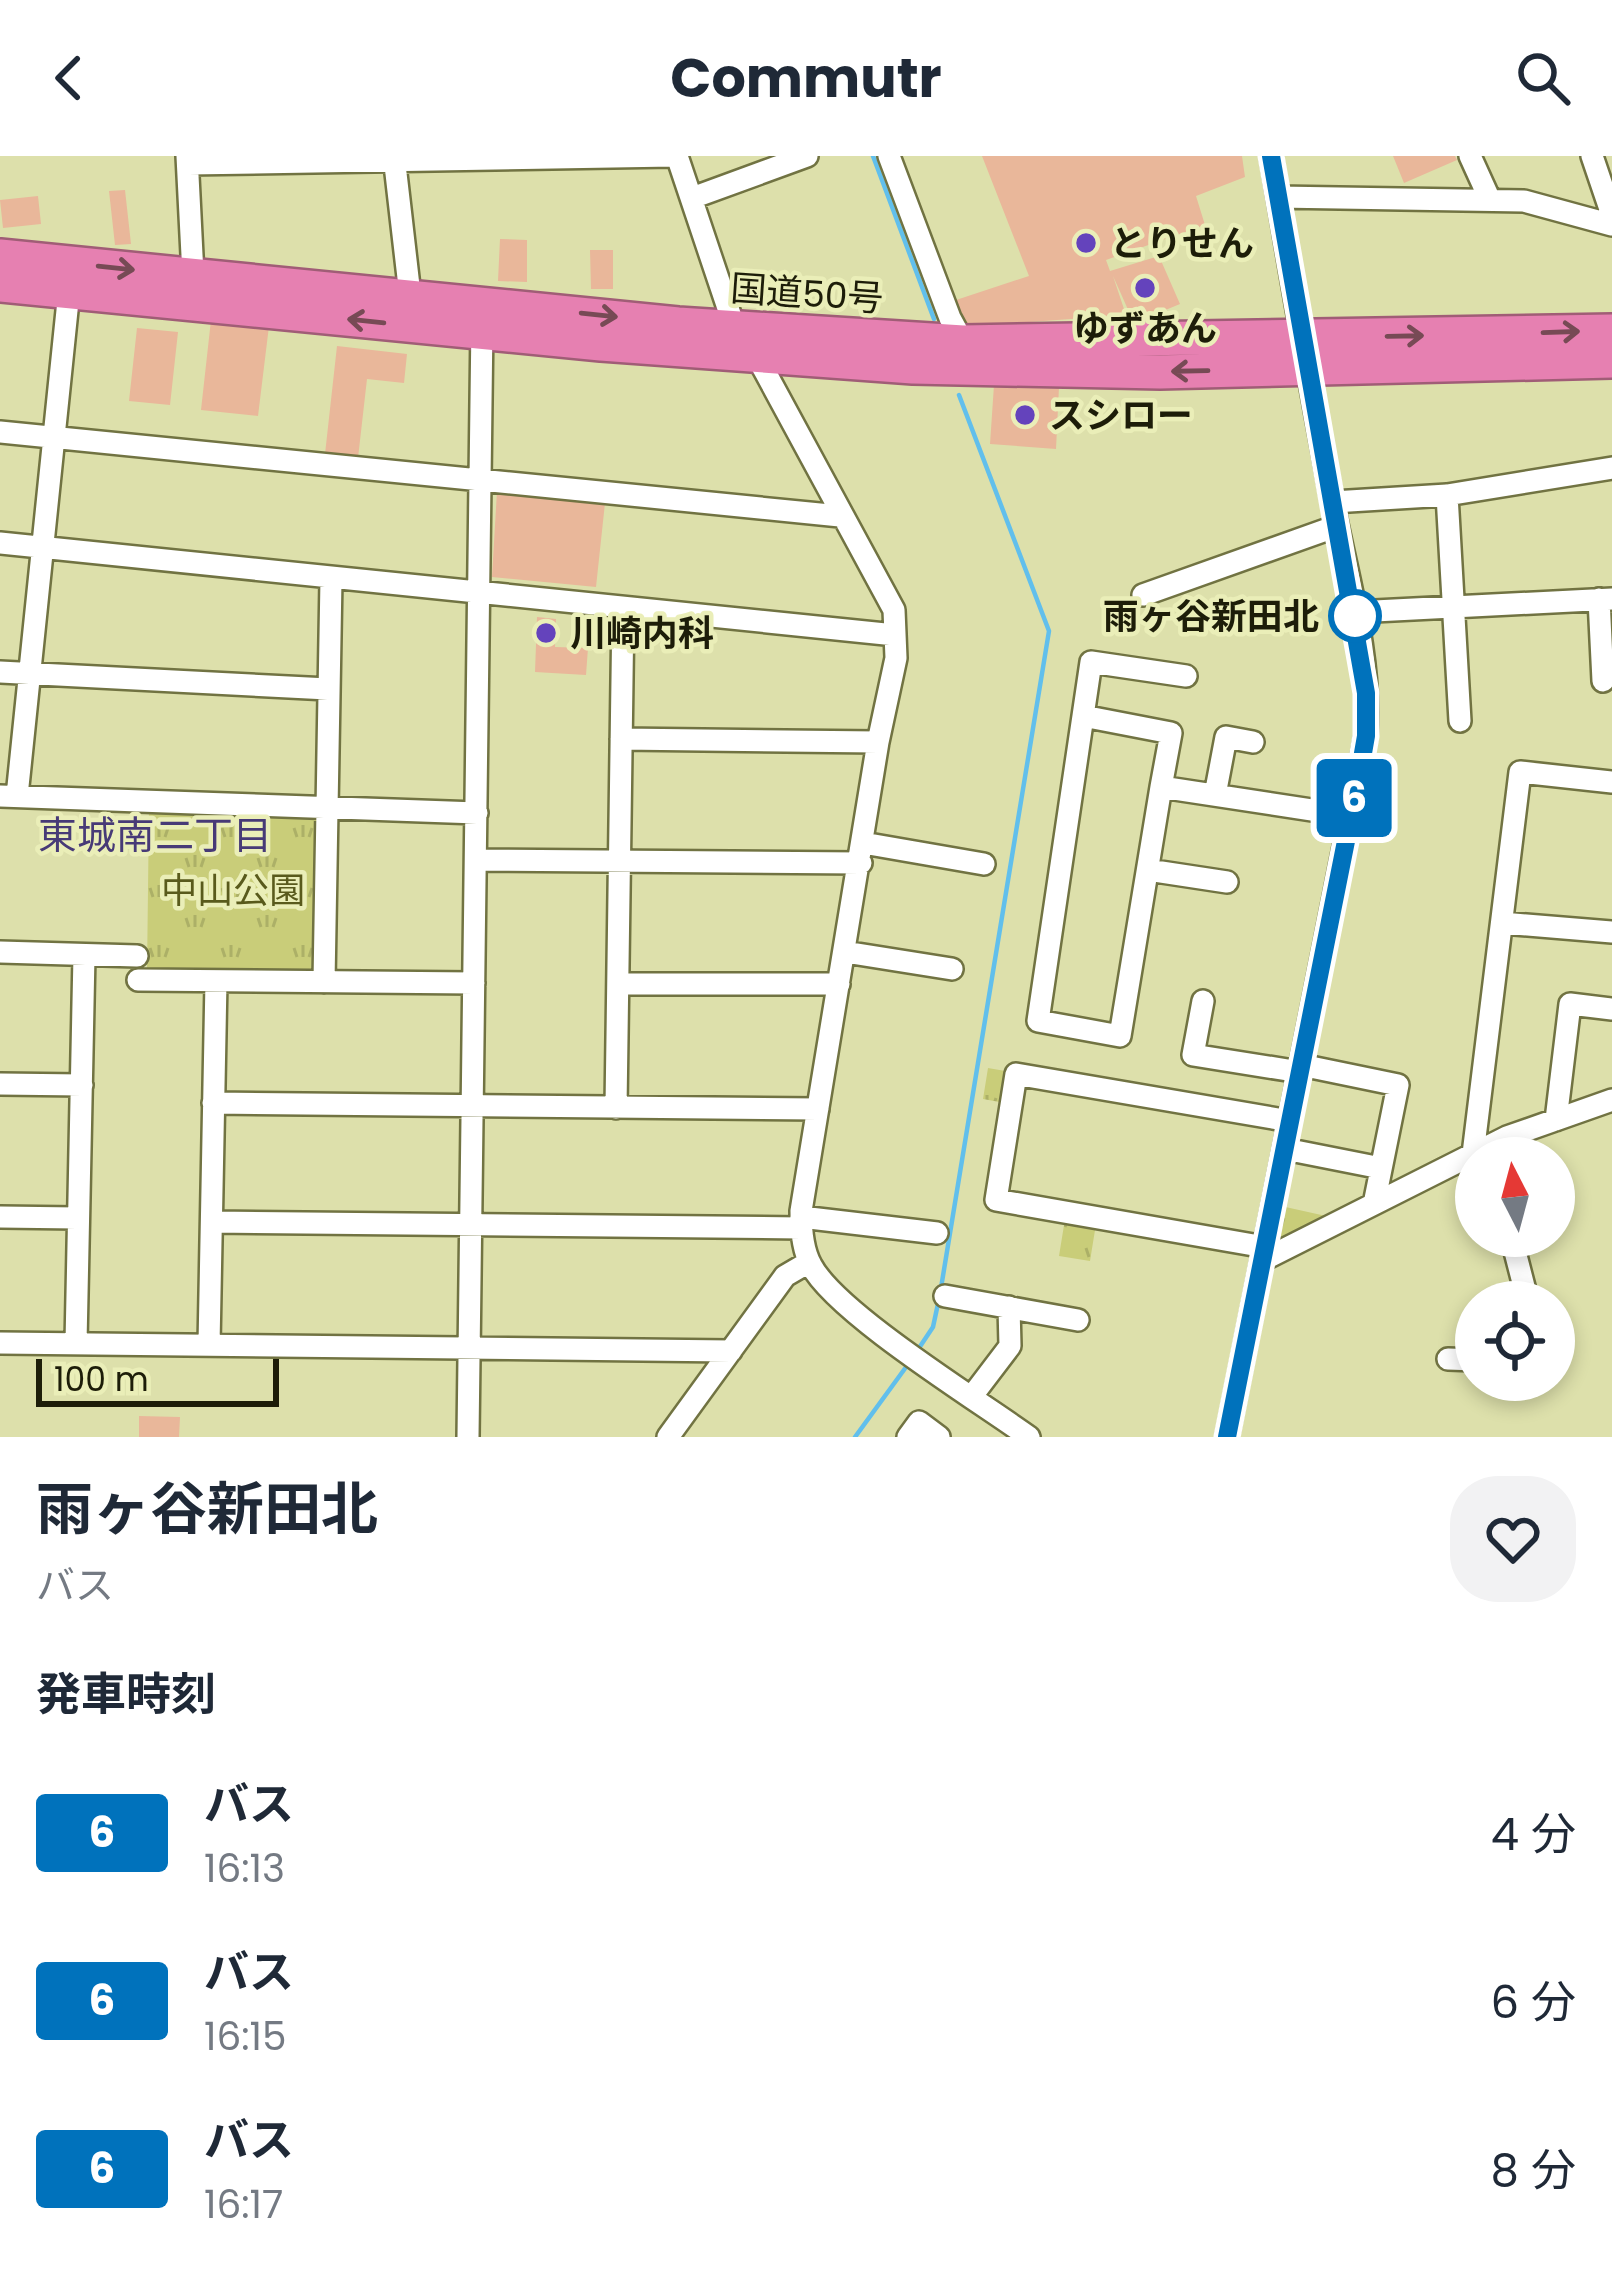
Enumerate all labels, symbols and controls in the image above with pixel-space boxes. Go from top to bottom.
text: Commutr [670,40,942,116]
icon: back [36,45,102,111]
icon: search [1510,45,1576,111]
place label: とりせん [1110,218,1254,269]
marker: とりせん [1073,230,1099,256]
one-way arrow [96,257,135,280]
street label: 国道50号 [729,263,885,324]
marker: ゆずあん [1132,275,1158,301]
place label: ゆずあん [1073,303,1217,354]
one-way arrow [579,304,618,327]
one-way arrow [347,309,386,331]
one-way arrow [1541,321,1580,344]
one-way arrow [1385,325,1424,348]
one-way arrow [1171,360,1210,383]
place label: スシロー [1049,390,1193,441]
marker: スシロー [1012,402,1038,428]
place label: 雨ヶ谷新田北 [1103,591,1319,642]
marker: 雨ヶ谷新田北 [1330,591,1380,641]
place label: 川崎内科 [570,608,714,659]
marker: 川崎内科 [533,620,559,646]
line badge: 6 [1315,759,1393,837]
text: 6 [1341,768,1367,827]
district label: 東城南二丁目 [38,808,272,863]
park label: 中山公園 [161,865,305,916]
north arrow [1455,1137,1575,1257]
map controls [1455,1137,1575,1401]
button: locate [1455,1281,1575,1401]
scale bar [36,1353,279,1406]
text: 100 m [54,1356,149,1403]
text: 雨ヶ谷新田北 [36,1469,378,1549]
button: heart [1450,1476,1576,1602]
text: バス [36,1558,114,1613]
text: 発車時刻 [36,1663,216,1726]
text: バス [204,1773,294,1836]
text: 6 [89,1803,115,1862]
text: 4 分 [1491,1803,1576,1866]
text: 16:13 [204,1841,285,1896]
text: バス [204,1941,294,2004]
text: 6 [89,1971,115,2030]
text: 6 分 [1490,1971,1576,2034]
text: 16:15 [204,2009,287,2064]
text: バス [204,2109,294,2172]
text: 6 [89,2139,115,2198]
text: 8 分 [1491,2139,1576,2202]
text: 16:17 [204,2177,283,2232]

